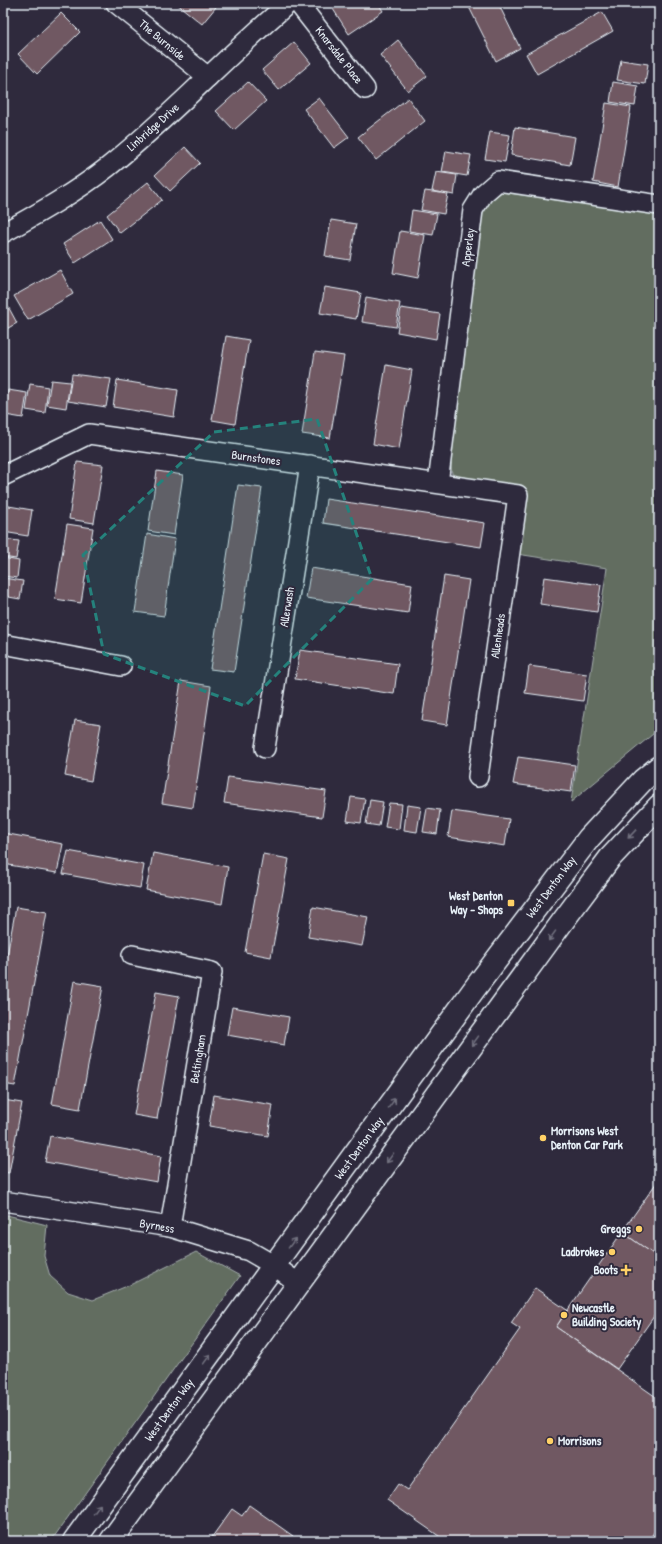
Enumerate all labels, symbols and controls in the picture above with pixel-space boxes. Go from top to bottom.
street label: The Burnside [135,15,189,64]
street label: Knarsdale Place [311,22,367,87]
street label: Linbridge Drive [123,98,183,155]
street label: Apperley [457,227,478,267]
street label: Burnstones [230,446,282,469]
street label: Allerwash [275,586,298,628]
street label: Allenheads [486,612,509,659]
one-way arrow [628,829,637,839]
street label: West Denton Way [522,852,580,921]
place label: West Denton Way - Shops [449,887,504,919]
marker: West Denton Way - Shops [506,898,516,908]
one-way arrow [548,931,556,942]
street label: Beltingham [185,1033,210,1085]
one-way arrow [471,1036,479,1047]
one-way arrow [388,1098,396,1109]
street label: West Denton Way [330,1113,387,1183]
place label: Morrisons West Denton Car Park [551,1122,623,1153]
marker: Morrisons West Denton Car Park [538,1133,548,1143]
one-way arrow [386,1152,394,1163]
street label: Byrness [138,1214,176,1237]
place label: Greggs [601,1220,631,1238]
marker: Greggs [634,1224,644,1234]
one-way arrow [287,1238,296,1249]
place label: Ladbrokes [561,1243,604,1260]
marker: Ladbrokes [607,1247,617,1257]
place label: Boots [593,1261,618,1278]
marker: Boots [621,1265,631,1275]
place label: Newcastle Building Society [572,1299,641,1331]
marker: Newcastle Building Society [559,1310,569,1320]
one-way arrow [203,1354,211,1365]
street label: West Denton Way [140,1375,197,1445]
place label: Morrisons [558,1432,602,1449]
marker: Morrisons [545,1436,555,1446]
one-way arrow [93,1504,101,1515]

